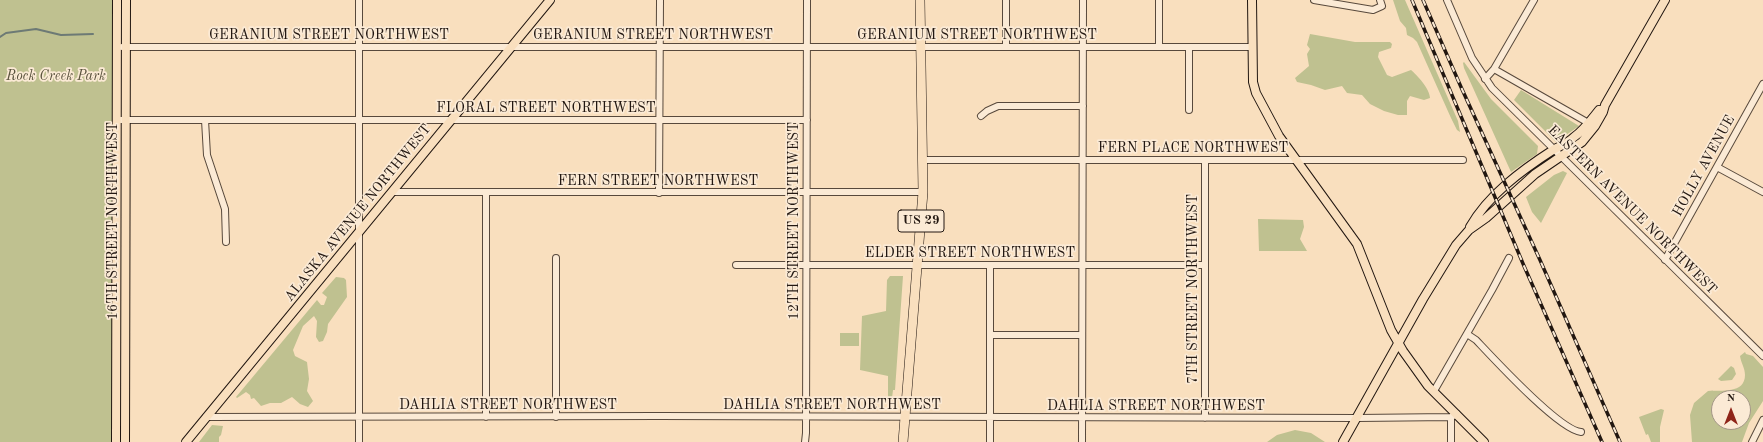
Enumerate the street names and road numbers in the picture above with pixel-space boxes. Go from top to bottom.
street label: GERANIUM STREET NORTHWEST [209,27,449,43]
street label: GERANIUM STREET NORTHWEST [533,27,773,43]
street label: GERANIUM STREET NORTHWEST [857,27,1097,43]
street label: FLORAL STREET NORTHWEST [436,100,656,116]
street label: HOLLY AVENUE [1669,112,1739,220]
street label: ALASKA AVENUE NORTHWEST [281,121,435,305]
street label: 16TH STREET NORTHWEST [105,122,121,320]
street label: 12TH STREET NORTHWEST [786,122,802,320]
street label: EASTERN AVENUE NORTHWEST [1544,122,1720,298]
street label: FERN PLACE NORTHWEST [1098,140,1288,156]
street label: FERN STREET NORTHWEST [558,173,758,189]
street label: 7TH STREET NORTHWEST [1185,194,1201,384]
road number: US 29 [898,210,944,232]
street label: ELDER STREET NORTHWEST [865,245,1075,261]
street label: DAHLIA STREET NORTHWEST [399,397,617,413]
street label: DAHLIA STREET NORTHWEST [723,397,941,413]
street label: DAHLIA STREET NORTHWEST [1047,398,1265,414]

